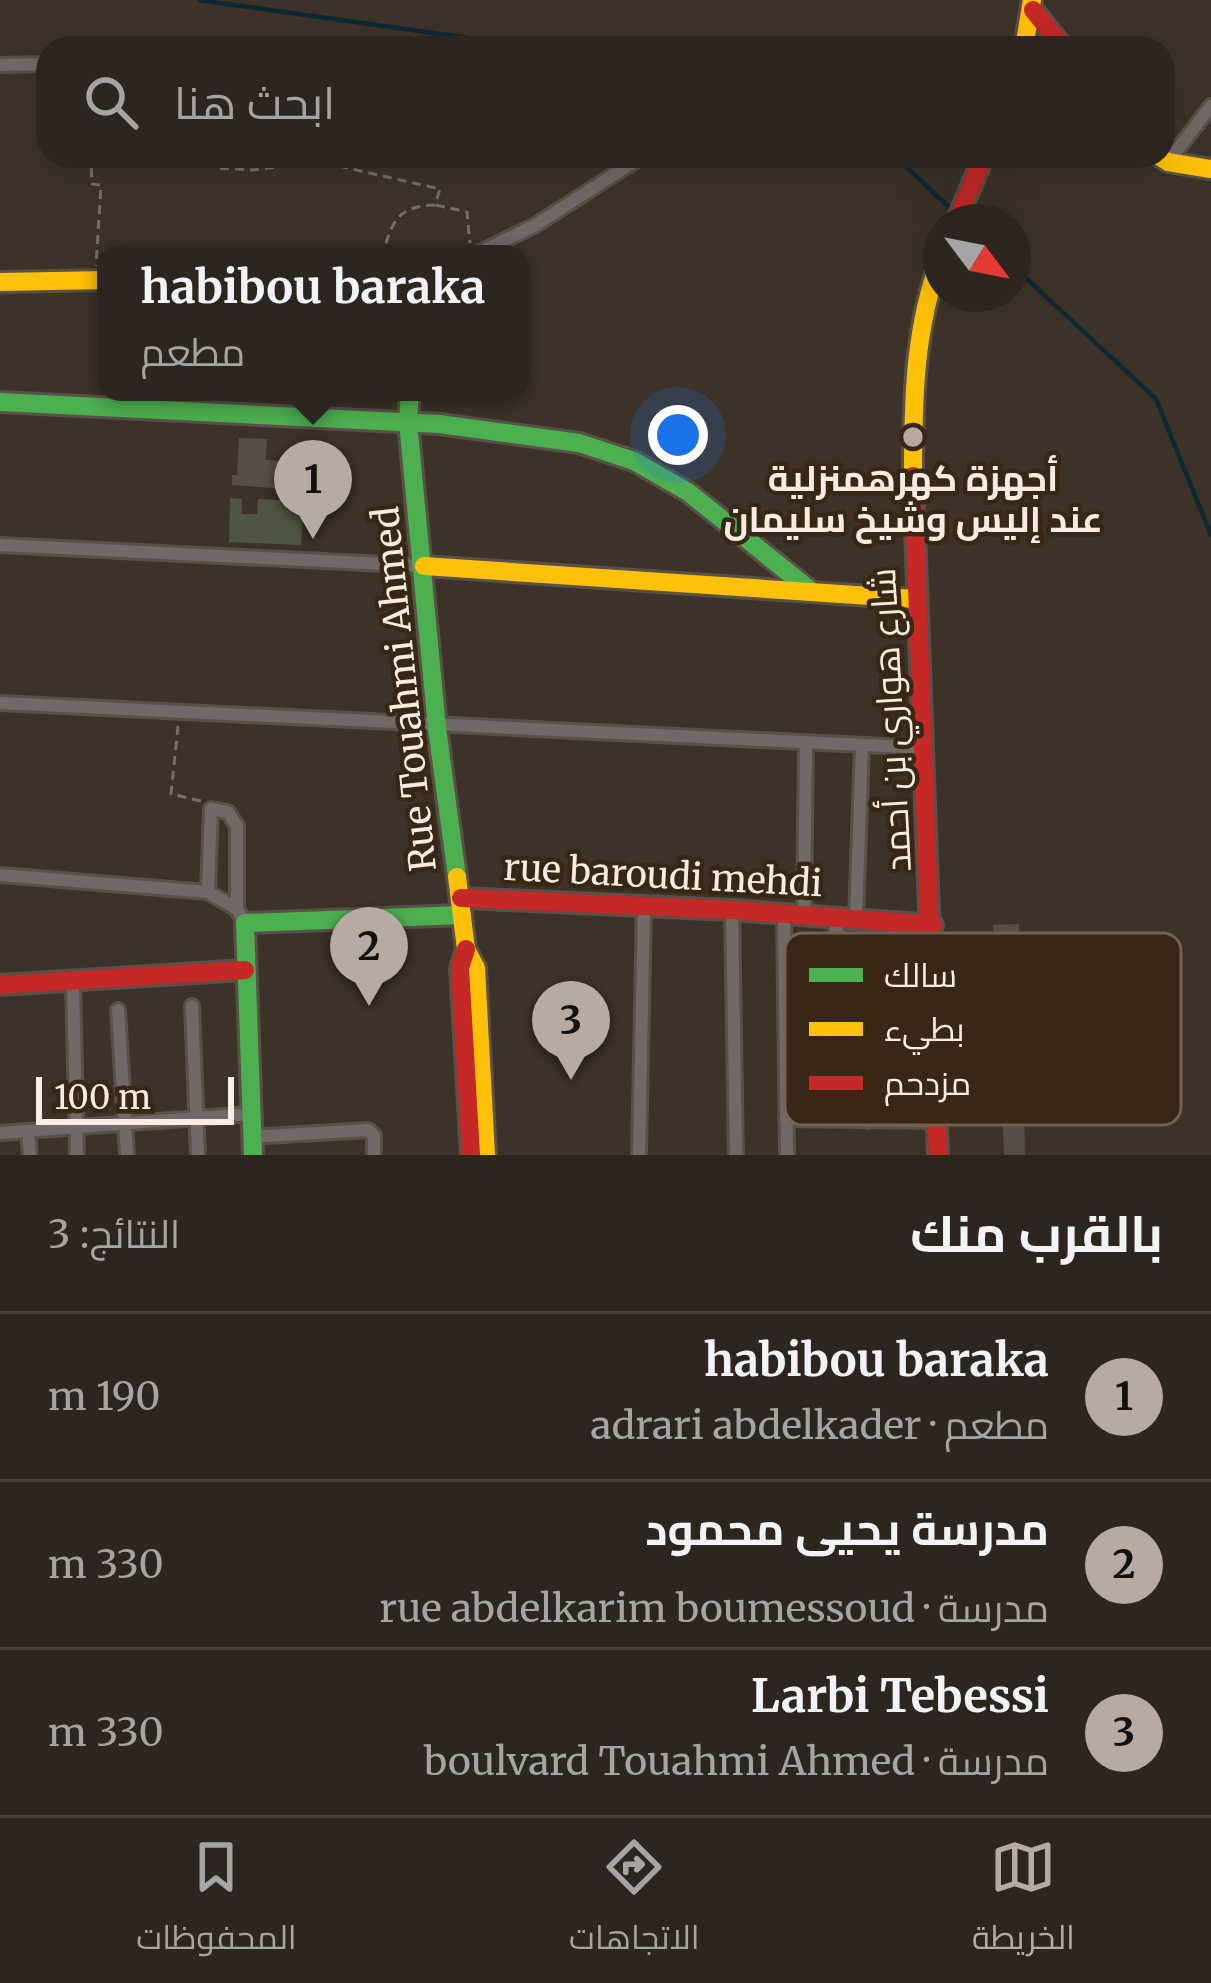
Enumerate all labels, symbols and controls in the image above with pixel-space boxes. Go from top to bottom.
search box [36,36,1175,168]
icon: search [78,69,144,135]
text: ابحث هنا [174,75,335,131]
north arrow [923,204,1031,312]
popup [97,245,529,401]
text: habibou baraka [140,259,486,315]
text: مطعم [140,328,245,377]
your location [648,405,708,465]
marker: أجهزة كهرهمنزلية عند إليس وشيخ سليمان [900,424,926,450]
pin: 1 [274,440,352,539]
place label: أجهزة كهرهمنزلية عند إليس وشيخ سليمان [723,455,1103,544]
street label: Rue Touahmi Ahmed [363,504,446,874]
street label: شارع هواري بن أحمد [860,567,926,873]
street label: rue baroudi mehdi [502,845,824,906]
pin: 2 [330,907,408,1006]
legend [785,933,1181,1125]
text: سالك [884,955,957,996]
pin: 3 [532,981,610,1080]
text: بطيء [884,1009,965,1055]
text: مزدحم [884,1063,971,1106]
scale bar [36,1071,234,1124]
text: 100 m [54,1077,151,1118]
text: بالقرب منك [910,1202,1163,1266]
text: النتائج: 3 [48,1210,180,1259]
text: habibou baraka [704,1332,1049,1388]
text: 190 m [48,1372,161,1421]
text: 1 [1115,1372,1133,1421]
text: مطعم · adrari abdelkader [591,1401,1049,1450]
text: مدرسة يحيى محمود [645,1501,1049,1557]
text: 330 m [48,1540,164,1589]
text: 2 [1113,1540,1135,1589]
text: مدرسة · rue abdelkarim boumessoud [379,1584,1049,1633]
text: Larbi Tebessi [751,1668,1049,1724]
text: 330 m [48,1708,164,1757]
text: 3 [1113,1708,1135,1757]
text: مدرسة · boulvard Touahmi Ahmed [424,1737,1049,1786]
tab: المحفوظات [136,1834,297,1968]
tab: الاتجاهات [569,1834,700,1968]
tab: الخريطة [972,1834,1075,1968]

